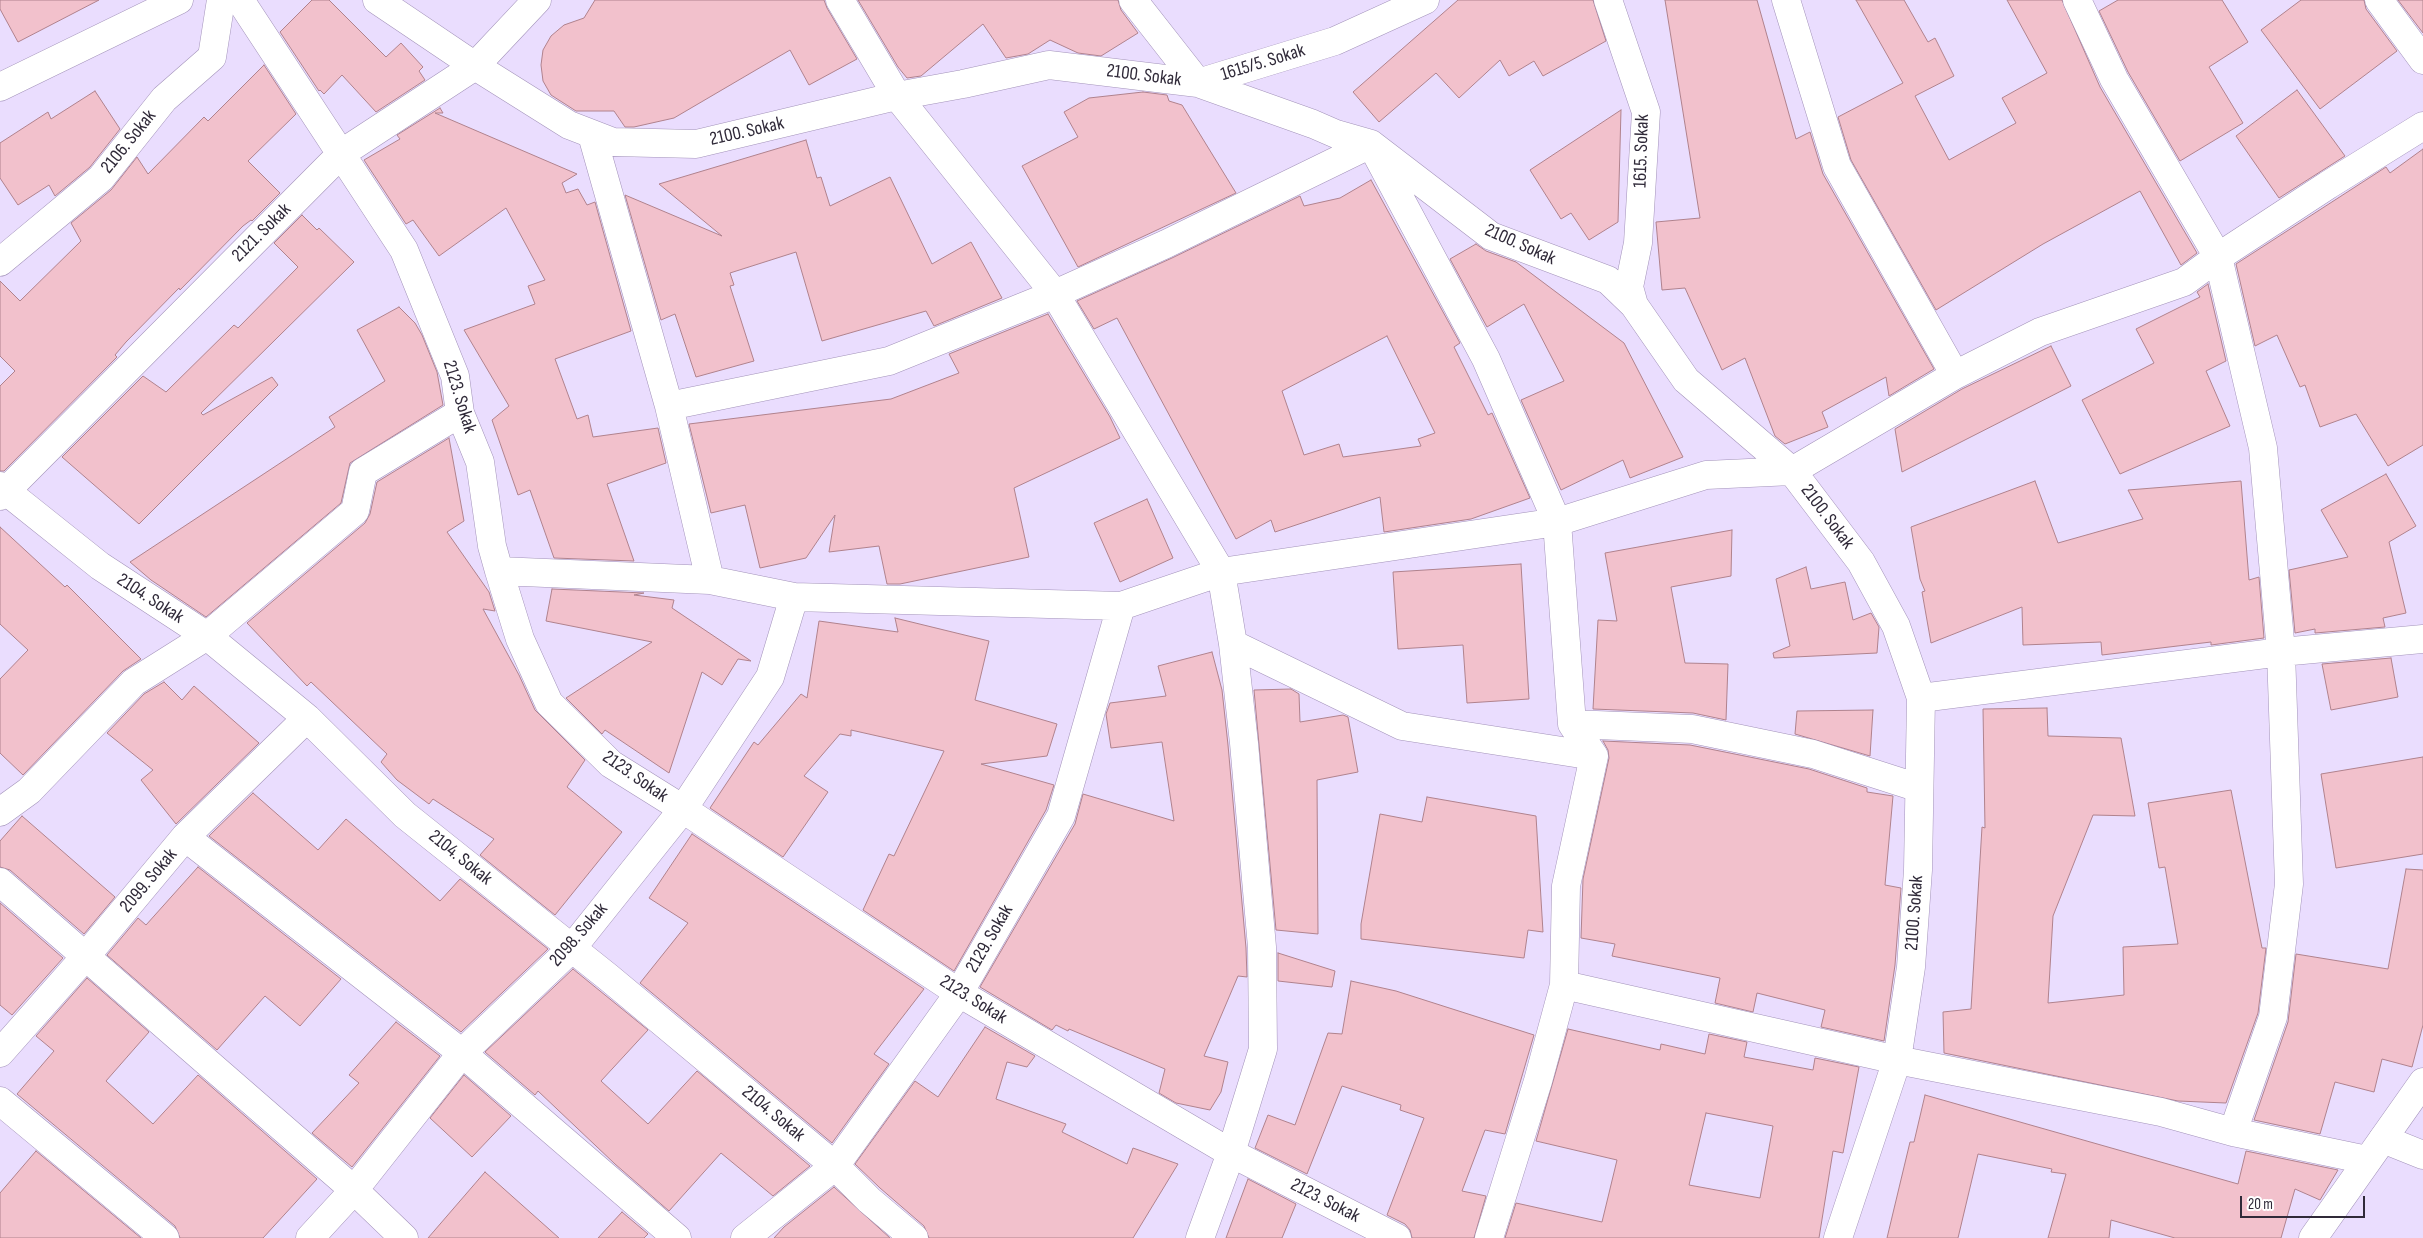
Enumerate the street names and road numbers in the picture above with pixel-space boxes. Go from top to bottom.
street label: 1615/5. Sokak [1218,39,1308,87]
street label: 2100. Sokak [1105,60,1183,92]
street label: 2106. Sokak [96,106,162,178]
street label: 2100. Sokak [708,112,786,152]
street label: 1615. Sokak [1629,114,1655,188]
street label: 2121. Sokak [228,199,296,267]
street label: 2100. Sokak [1481,219,1559,271]
street label: 2123. Sokak [437,358,481,436]
street label: 2100. Sokak [1795,480,1859,554]
street label: 2104. Sokak [112,569,188,629]
street label: 2123. Sokak [598,746,672,808]
street label: 2104. Sokak [424,825,496,891]
street label: 2099. Sokak [115,844,183,918]
street label: 2100. Sokak [1901,875,1929,951]
street label: 2098. Sokak [545,898,613,972]
street label: 2129. Sokak [961,901,1019,977]
street label: 2123. Sokak [935,970,1011,1030]
street label: 2104. Sokak [737,1081,809,1147]
street label: 2123. Sokak [1286,1174,1364,1228]

